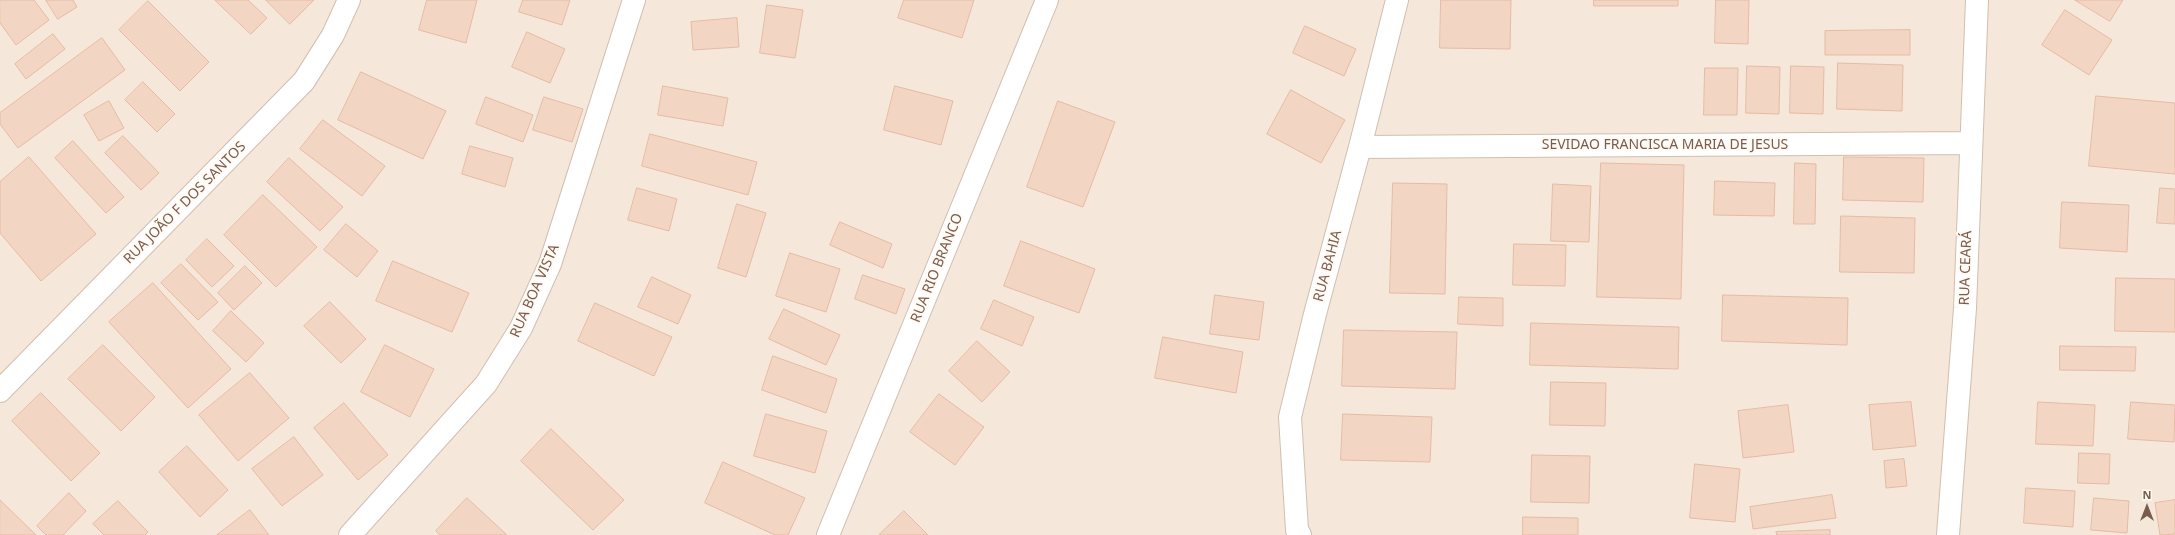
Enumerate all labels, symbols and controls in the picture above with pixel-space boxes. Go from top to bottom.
street label: SEVIDAO FRANCISCA MARIA DE JESUS [1542,137,1788,153]
street label: RUA JOÃO F DOS SANTOS [120,138,250,268]
street label: RUA RIO BRANCO [907,211,967,325]
street label: RUA BAHIA [1310,228,1346,304]
street label: RUA CEARÁ [1956,230,1976,306]
street label: RUA BOA VISTA [507,242,563,340]
north arrow [2127,487,2167,527]
text: N [2143,487,2151,502]

